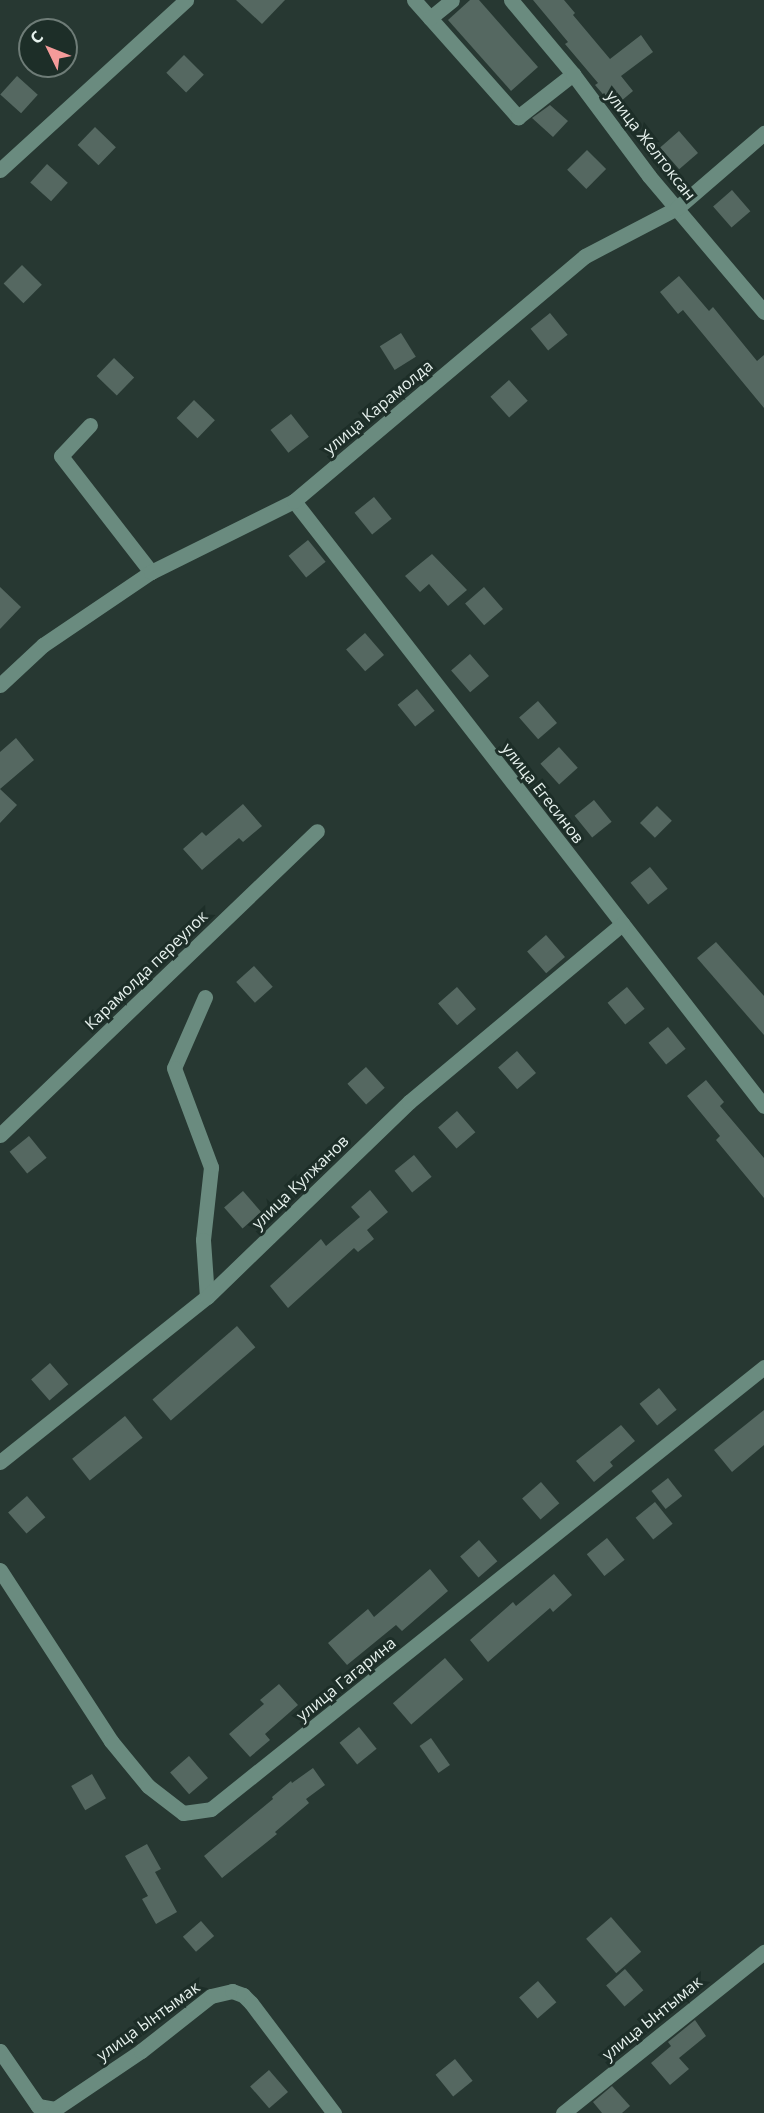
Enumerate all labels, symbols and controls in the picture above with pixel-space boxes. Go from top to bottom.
north arrow [18,18,78,78]
text: С [25,26,48,48]
street label: улица Желтоксан [602,86,700,204]
street label: улица Карамолда [320,356,436,458]
street label: улица Егесинов [498,739,588,847]
street label: Карамолда переулок [81,907,211,1033]
street label: улица Кулжанов [248,1131,352,1233]
street label: улица Гагарина [292,1633,400,1725]
street label: улица Ынтымак [598,1972,706,2064]
street label: улица Ынтымак [93,1977,203,2065]

